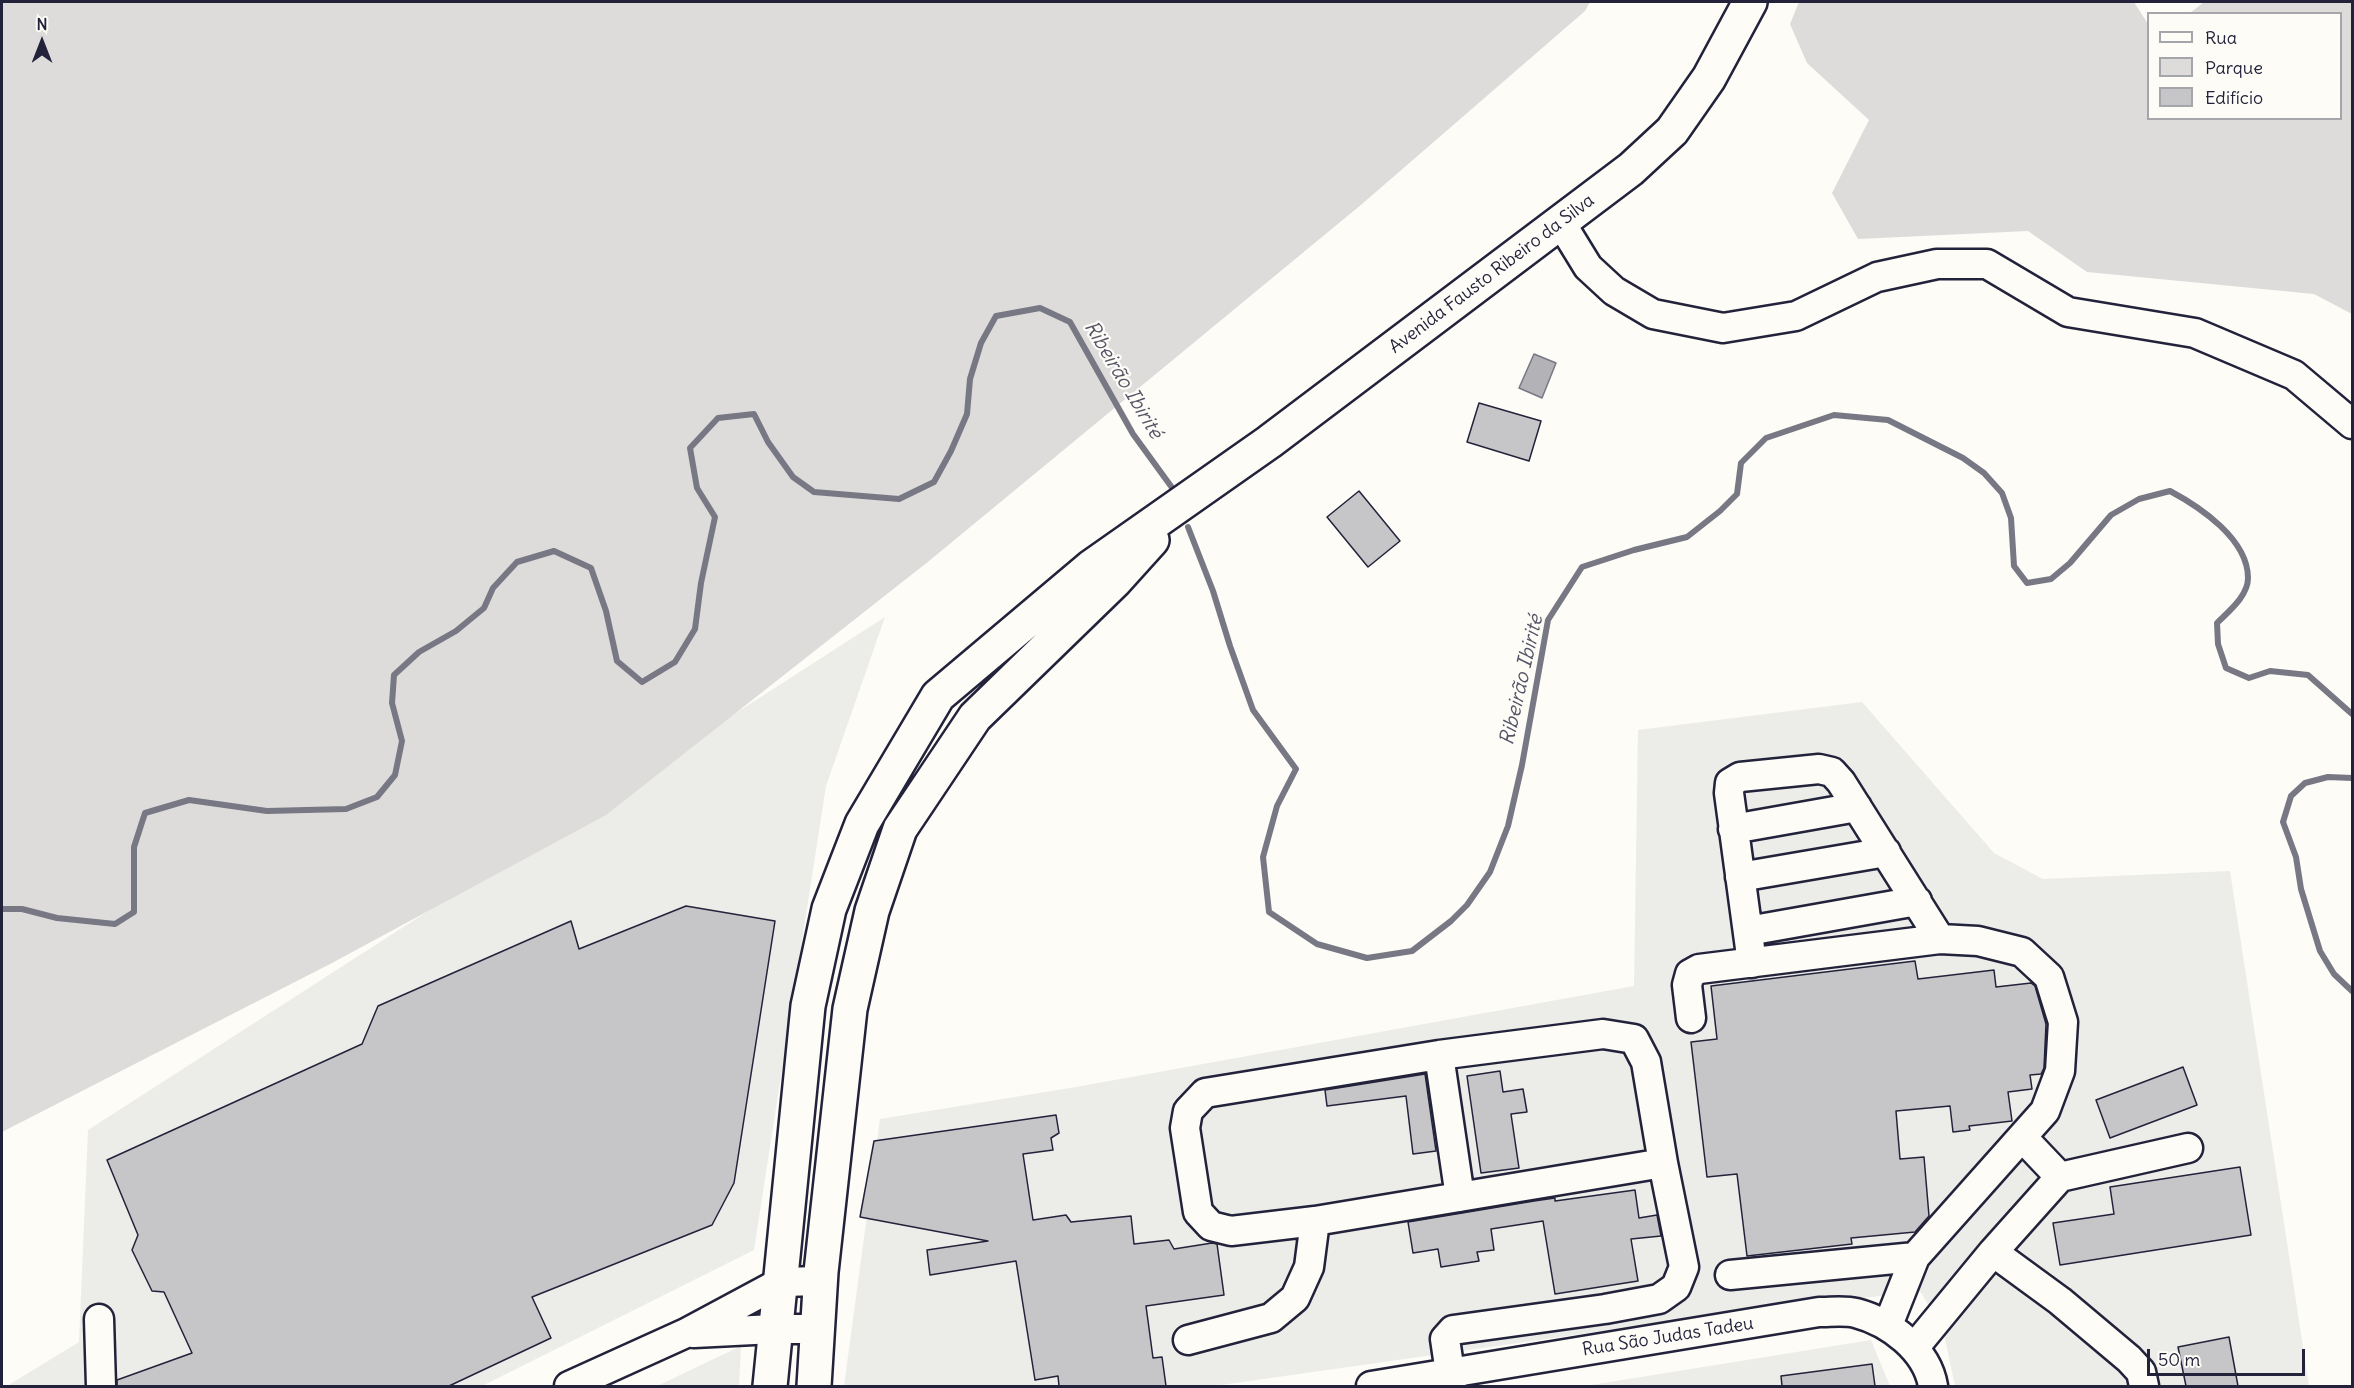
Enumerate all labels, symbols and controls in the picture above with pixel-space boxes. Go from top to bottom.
north arrow [12,12,72,72]
legend [2147,12,2342,120]
text: N [36,14,48,34]
text: Rua [2205,26,2237,49]
text: Parque [2205,56,2263,79]
text: Edifício [2205,86,2263,109]
street label: Avenida Fausto Ribeiro da Silva [1385,190,1599,358]
water label: Ribeirão Ibirité [1078,317,1168,443]
water label: Ribeirão Ibirité [1495,613,1549,747]
street label: Rua São Judas Tadeu [1581,1313,1755,1361]
scale bar [2150,1337,2308,1375]
text: 50 m [2158,1348,2200,1371]

